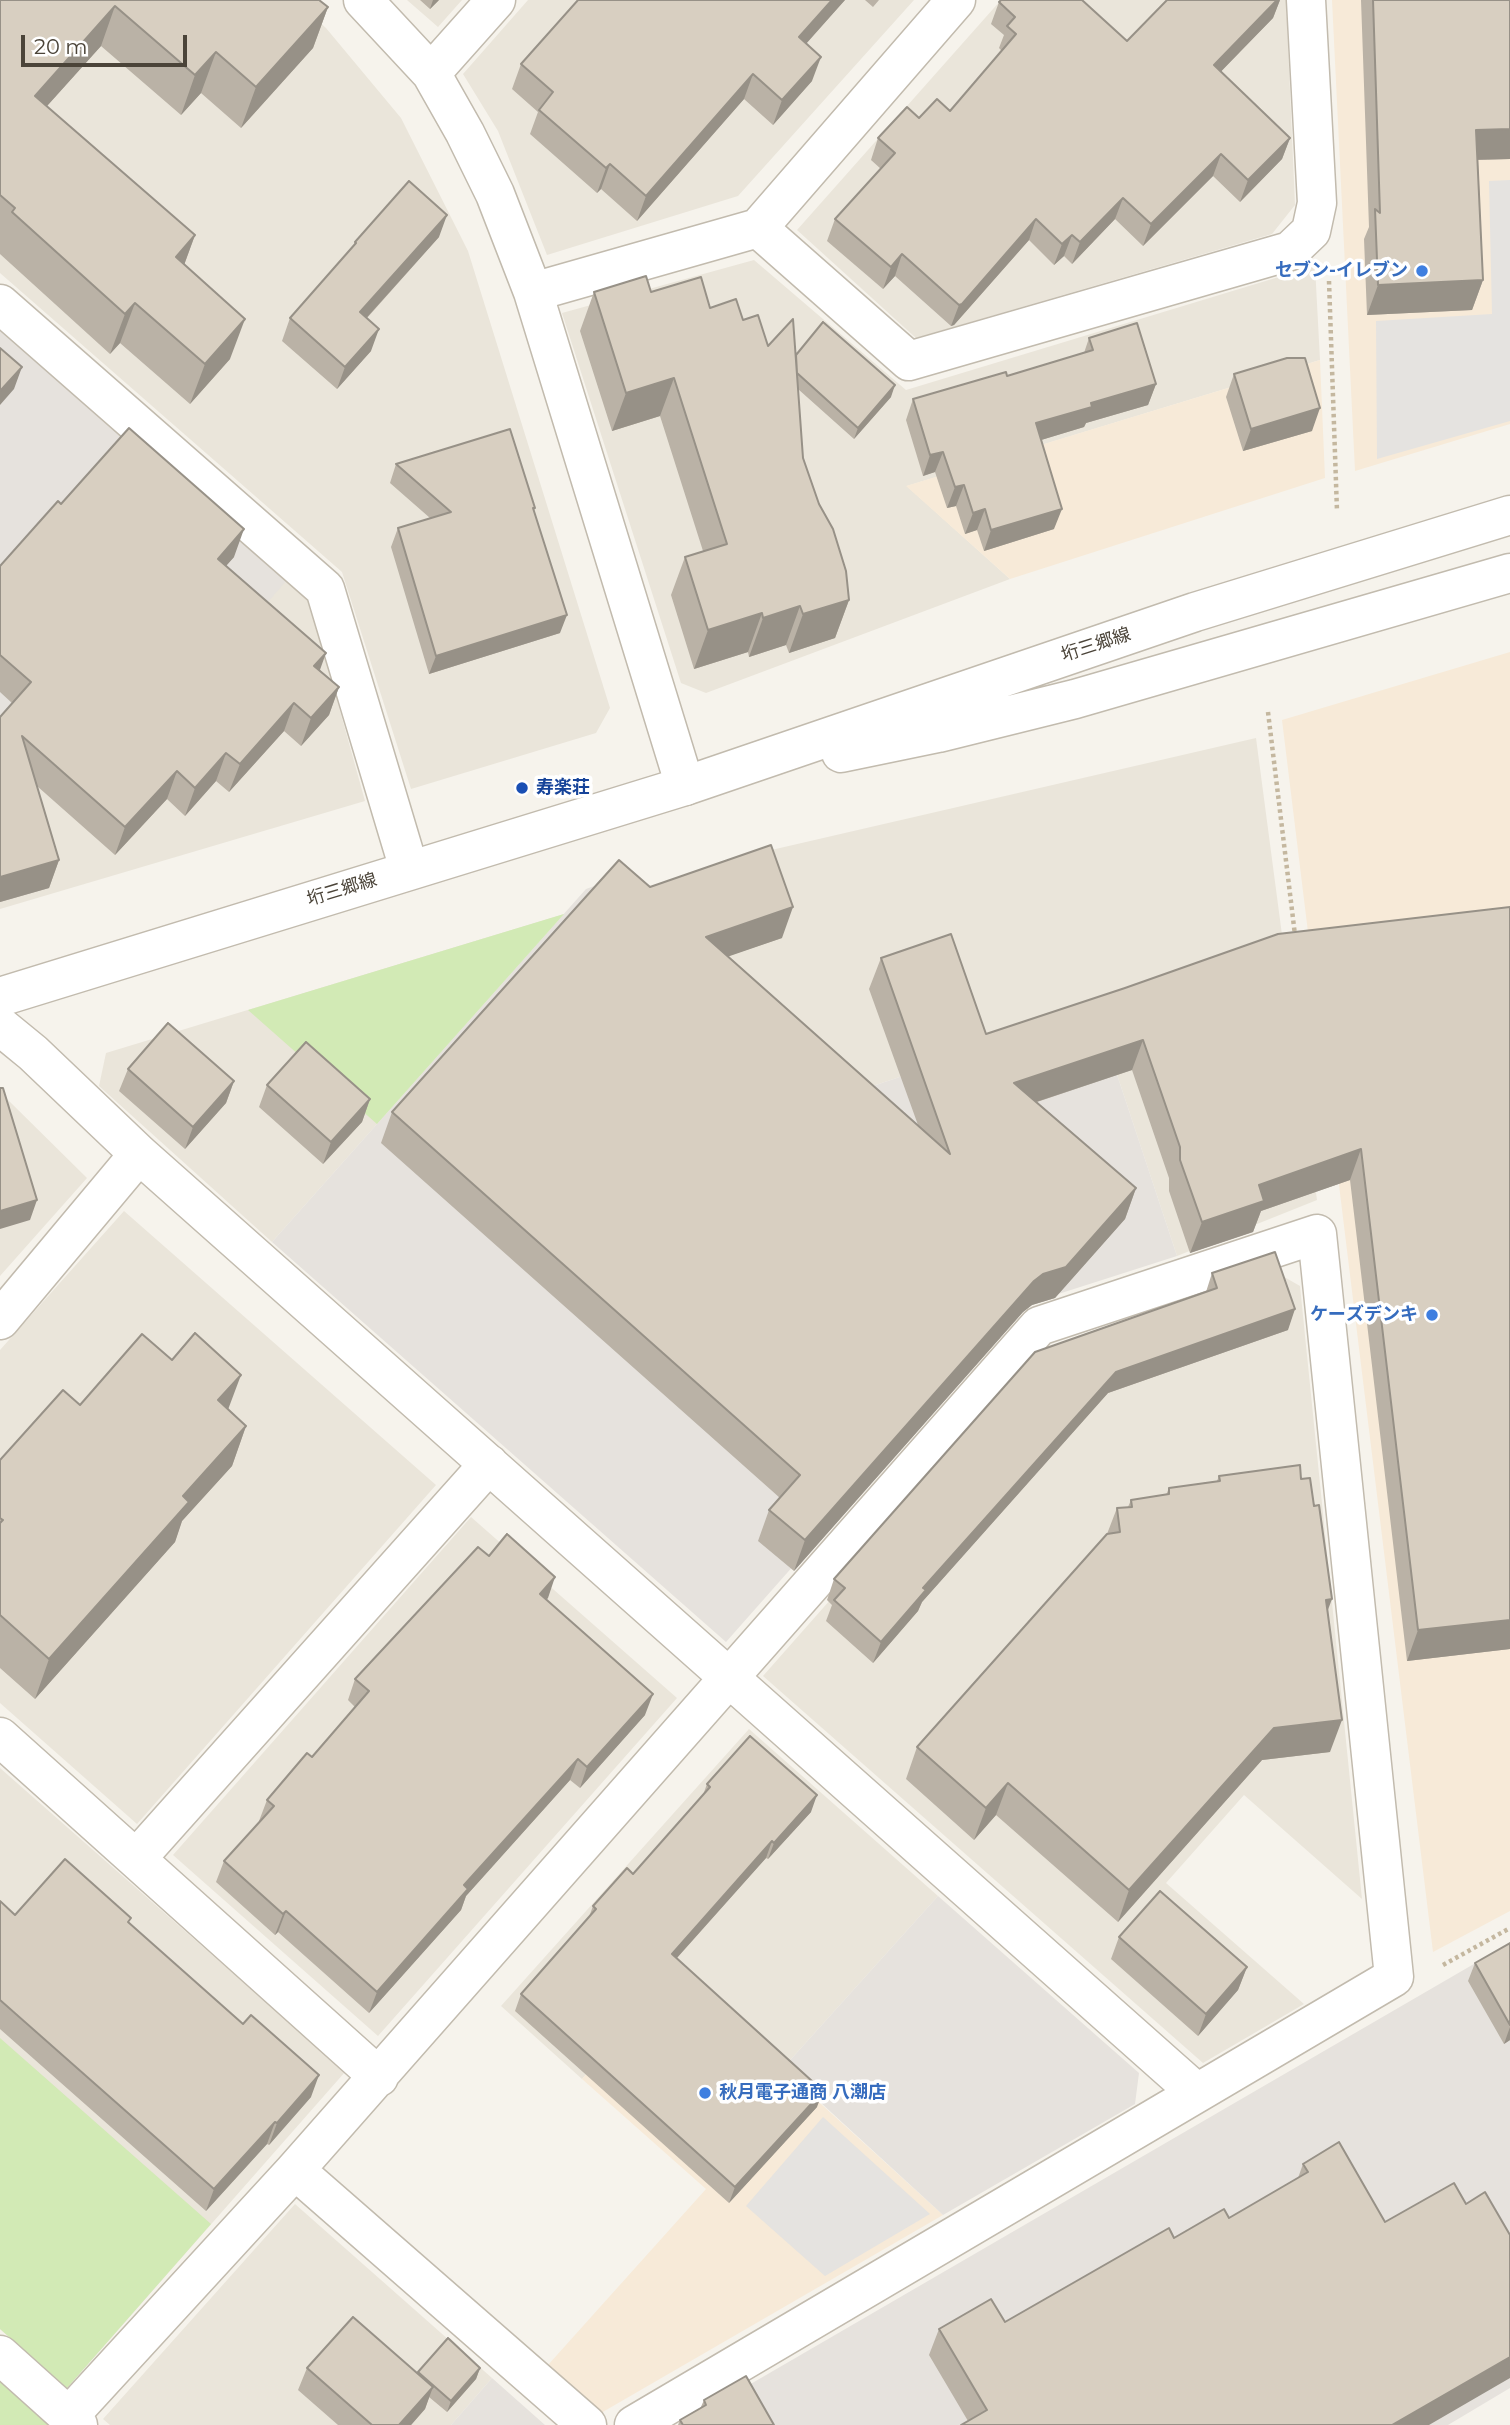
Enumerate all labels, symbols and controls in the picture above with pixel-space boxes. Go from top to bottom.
scale bar [24,21,191,65]
text: 20 m [34,34,88,59]
place label: セブン-イレブン [1275,260,1408,282]
marker: セブン-イレブン [1414,263,1430,279]
street label: 垳三郷線 [1058,624,1134,666]
place label: 寿楽荘 [536,777,590,799]
marker: 寿楽荘 [514,780,530,796]
street label: 垳三郷線 [304,869,380,911]
place label: ケーズデンキ [1310,1304,1418,1326]
marker: ケーズデンキ [1424,1307,1440,1323]
place label: 秋月電子通商 八潮店 [719,2082,886,2104]
marker: 秋月電子通商 八潮店 [697,2085,713,2101]

